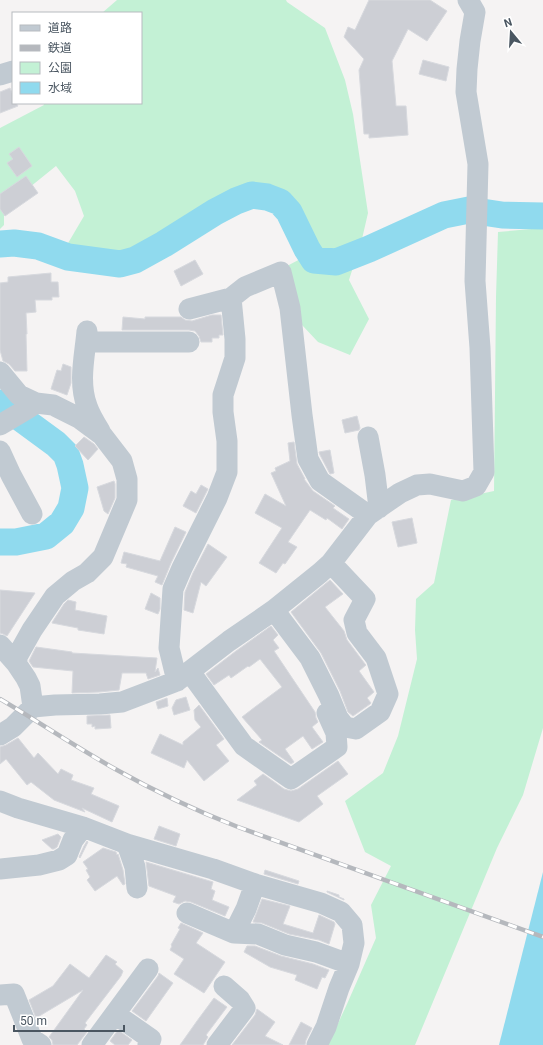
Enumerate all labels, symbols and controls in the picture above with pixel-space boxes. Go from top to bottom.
legend [12,12,142,104]
north arrow [491,12,531,52]
text: N [502,16,514,30]
text: 道路 [48,21,72,35]
text: 鉄道 [48,41,72,55]
text: 公園 [48,61,72,75]
text: 水域 [48,81,72,95]
scale bar [14,1007,124,1033]
text: 50 m [20,1014,47,1028]

